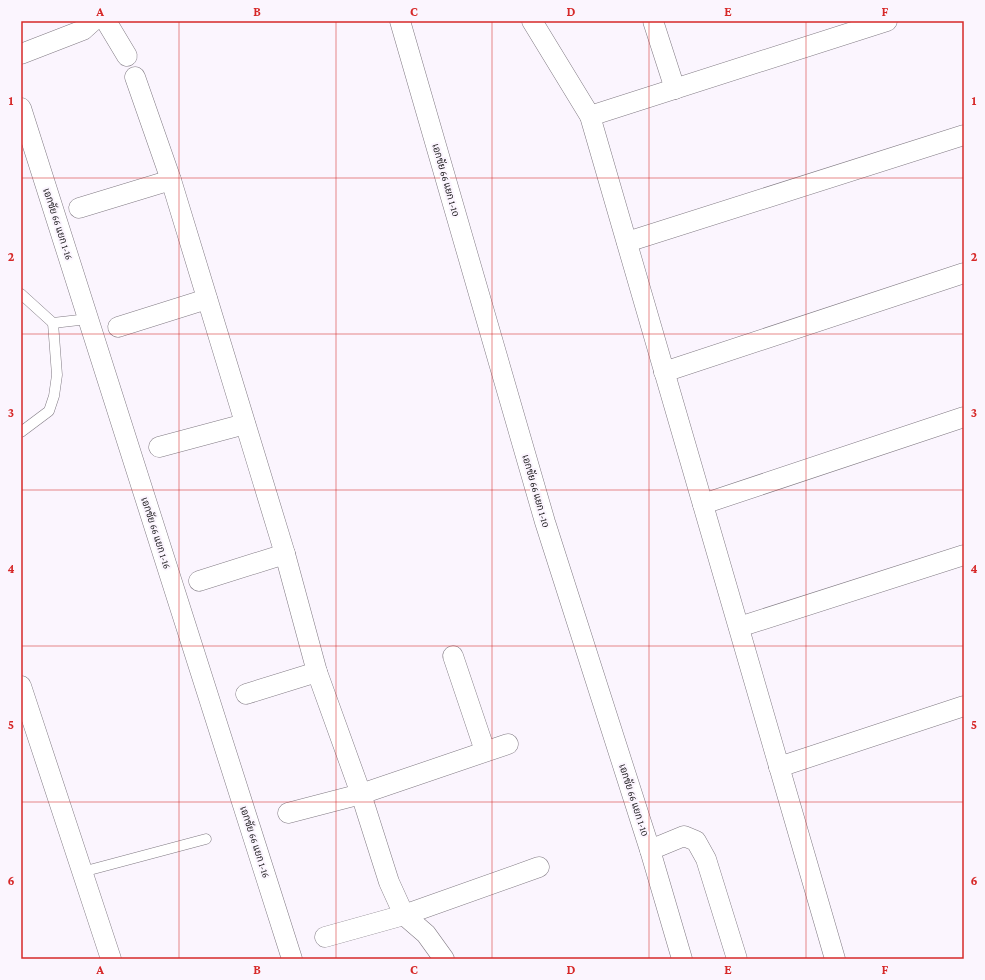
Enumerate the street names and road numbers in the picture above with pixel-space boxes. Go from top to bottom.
street label: เอกชัย 66 แยก 1-10 [430,142,463,218]
street label: เอกชัย 66 แยก 1-16 [41,186,76,261]
street label: เอกชัย 66 แยก 1-10 [520,453,553,529]
street label: เอกชัย 66 แยก 1-16 [139,495,174,570]
street label: เอกชัย 66 แยก 1-10 [617,762,652,838]
street label: เอกชัย 66 แยก 1-16 [238,804,273,879]

